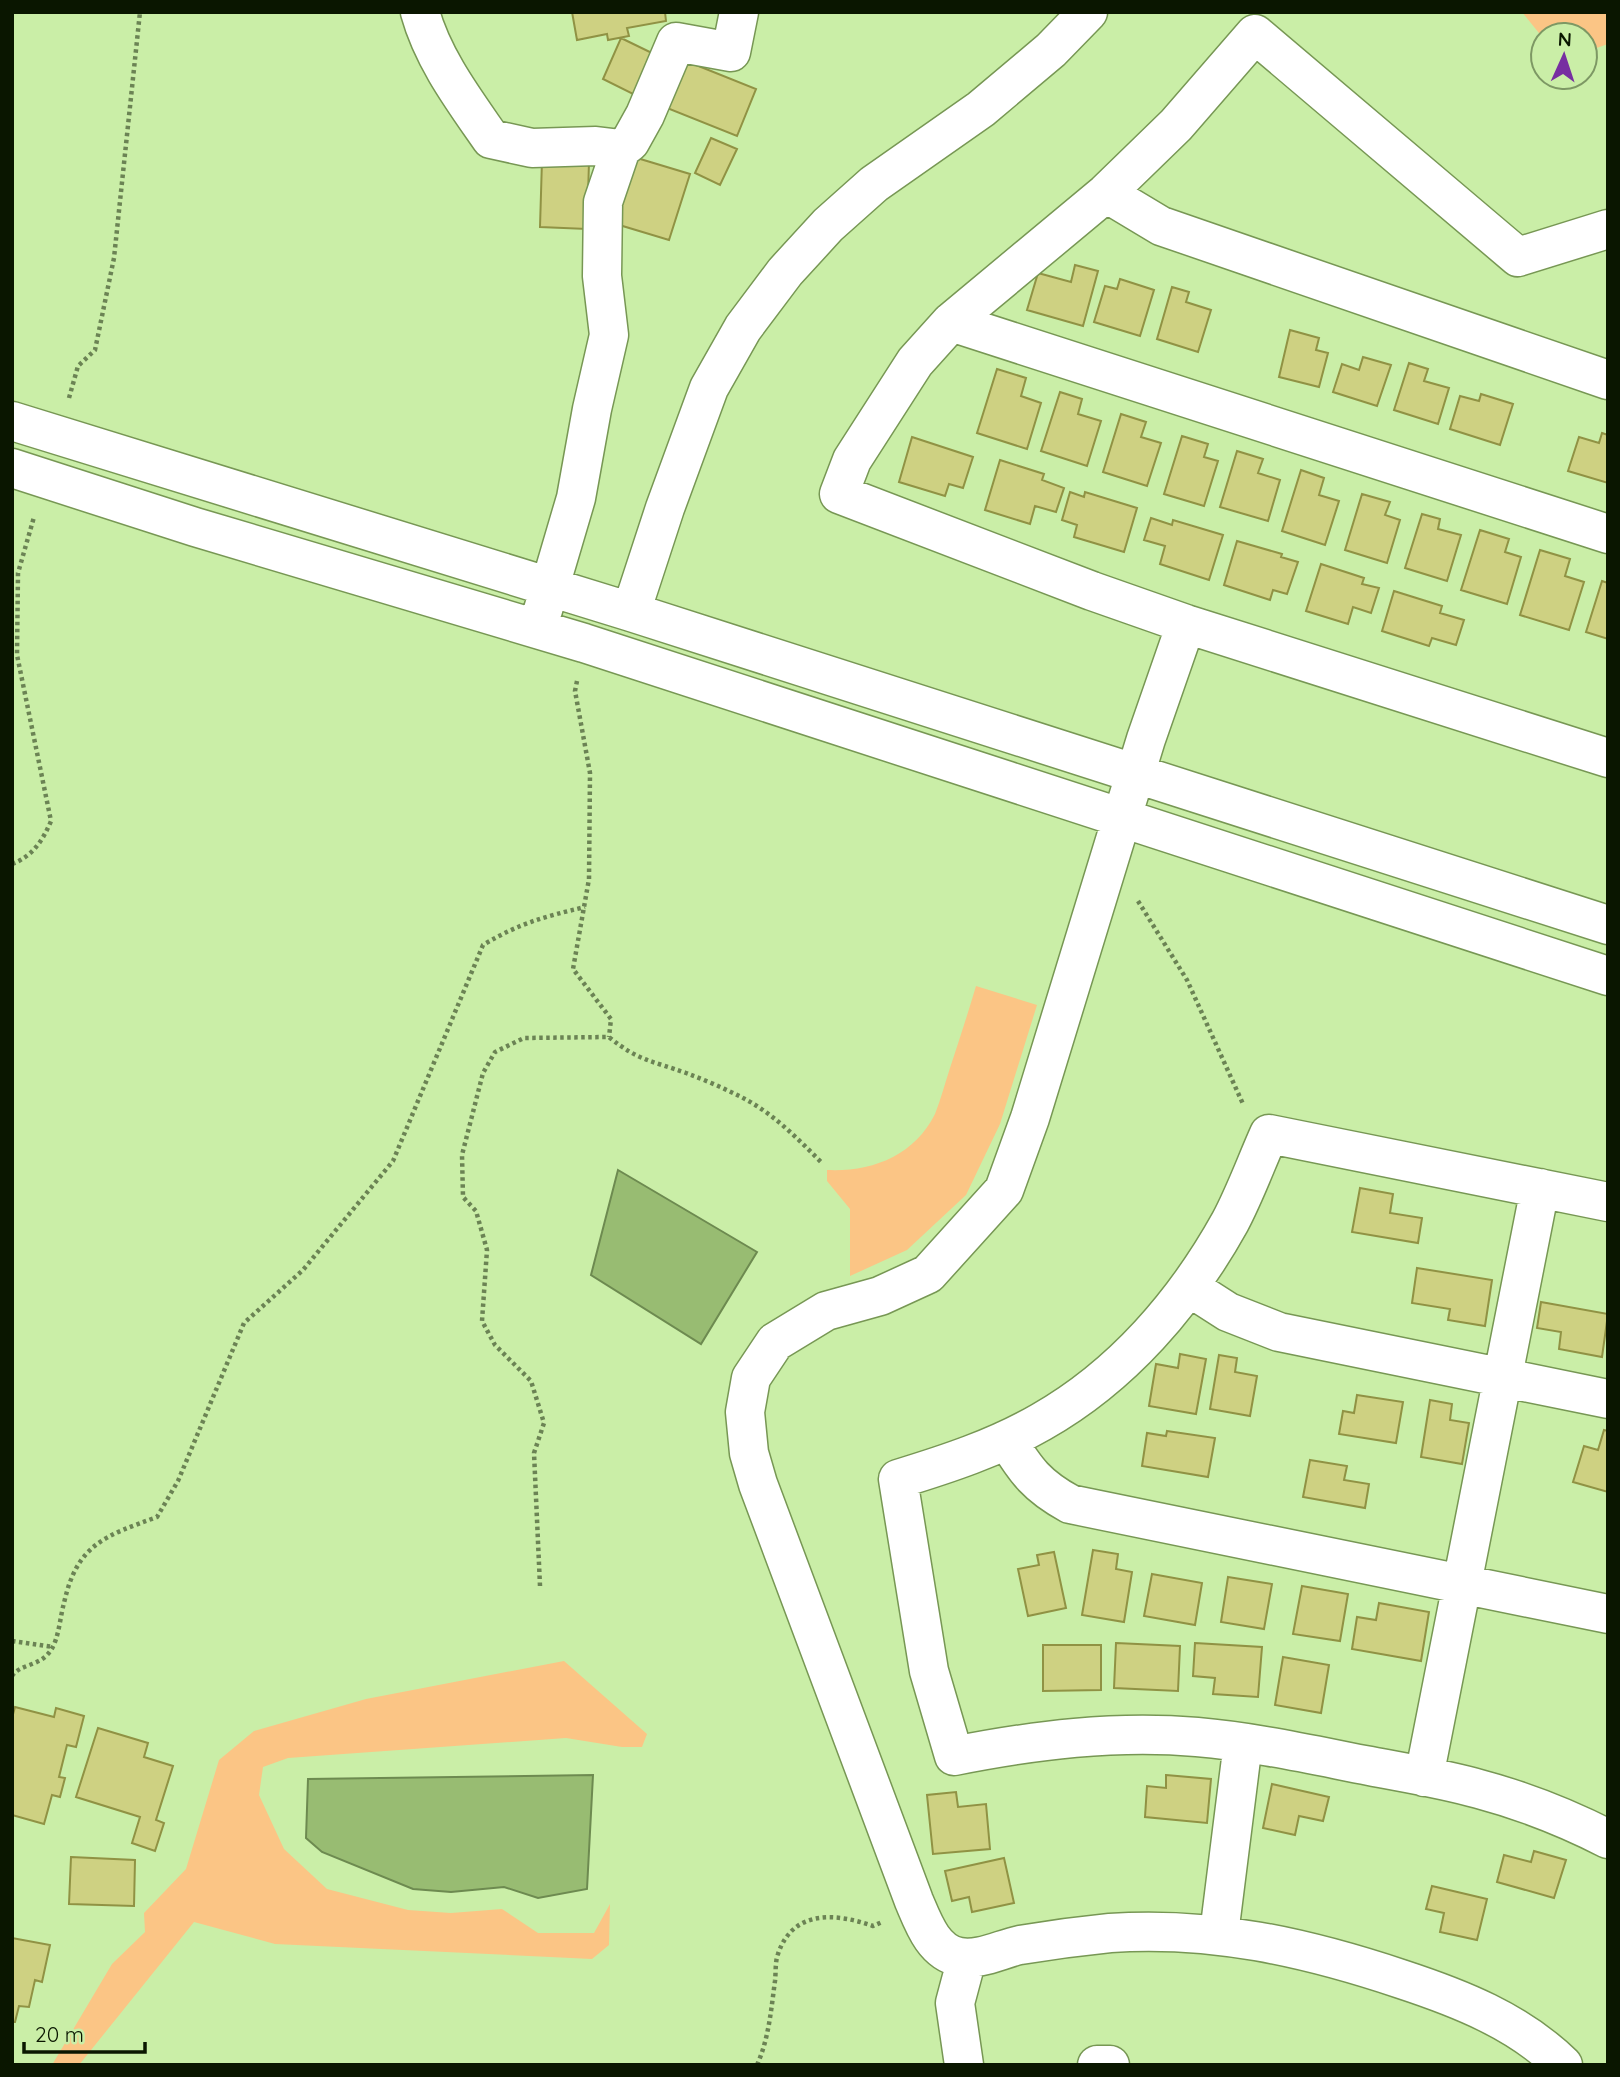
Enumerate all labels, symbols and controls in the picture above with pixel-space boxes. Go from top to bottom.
north arrow [1529,21,1599,91]
text: N [1557,27,1572,51]
scale bar [24,2010,145,2054]
text: 20 m [35,2021,84,2047]

